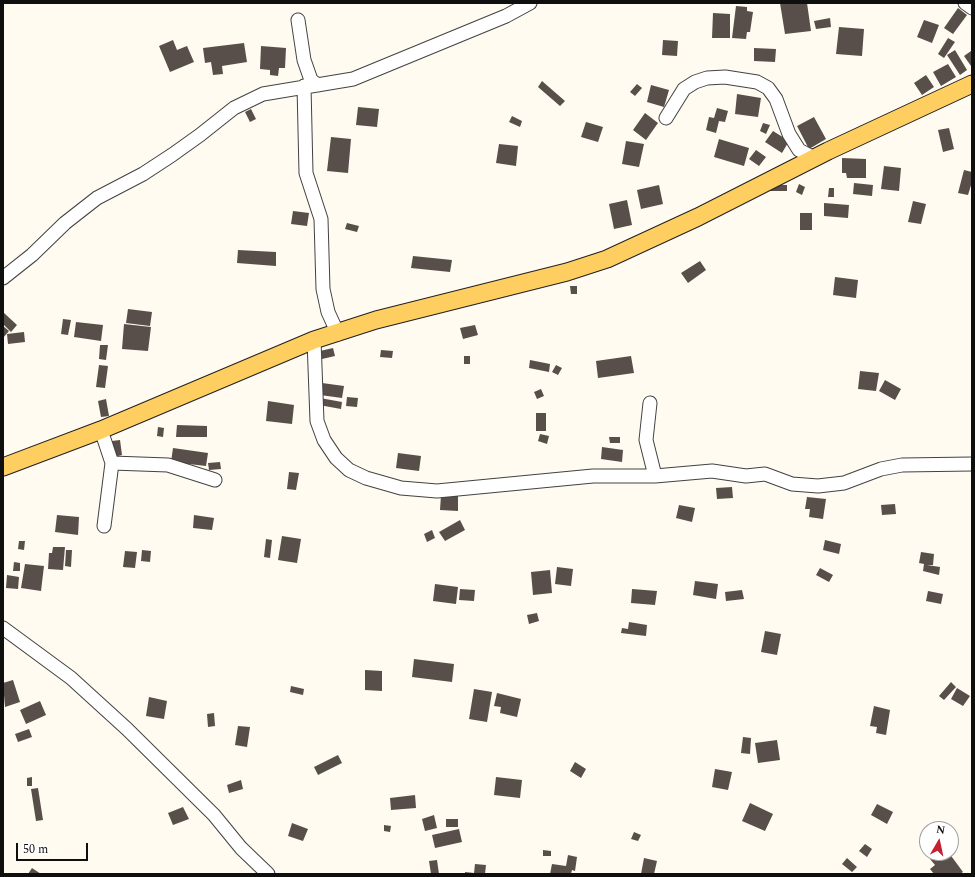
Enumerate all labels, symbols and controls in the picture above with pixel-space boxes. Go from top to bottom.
north arrow [919,821,959,861]
text: N [935,821,947,839]
scale bar [18,835,90,861]
text: 50 m [23,840,48,859]

